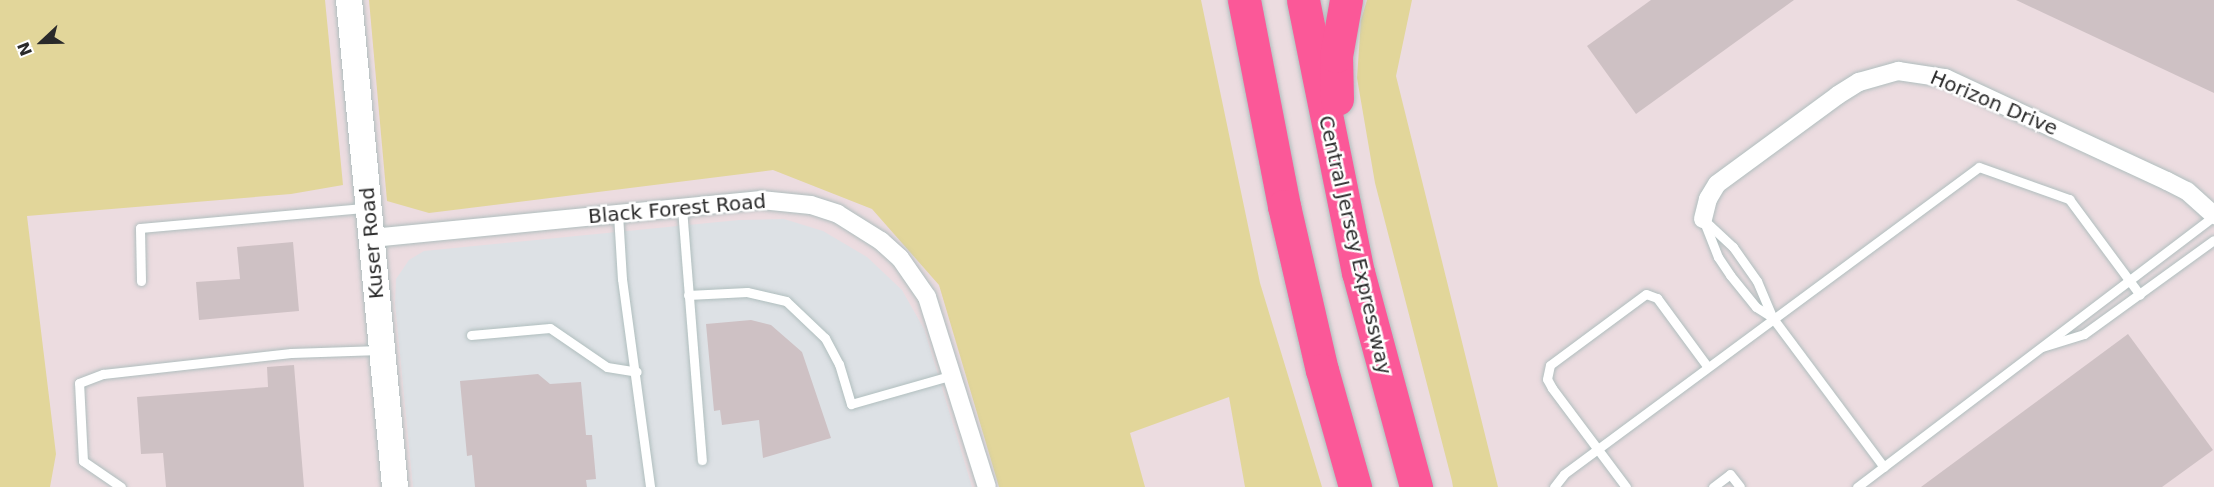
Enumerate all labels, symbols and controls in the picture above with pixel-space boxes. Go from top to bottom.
north arrow [12,12,72,72]
text: N [14,39,36,59]
street label: Horizon Drive [1927,65,2061,141]
street label: Central Jersey Expressway [1313,113,1397,377]
street label: Kuser Road [355,186,389,300]
street label: Black Forest Road [587,189,767,229]

